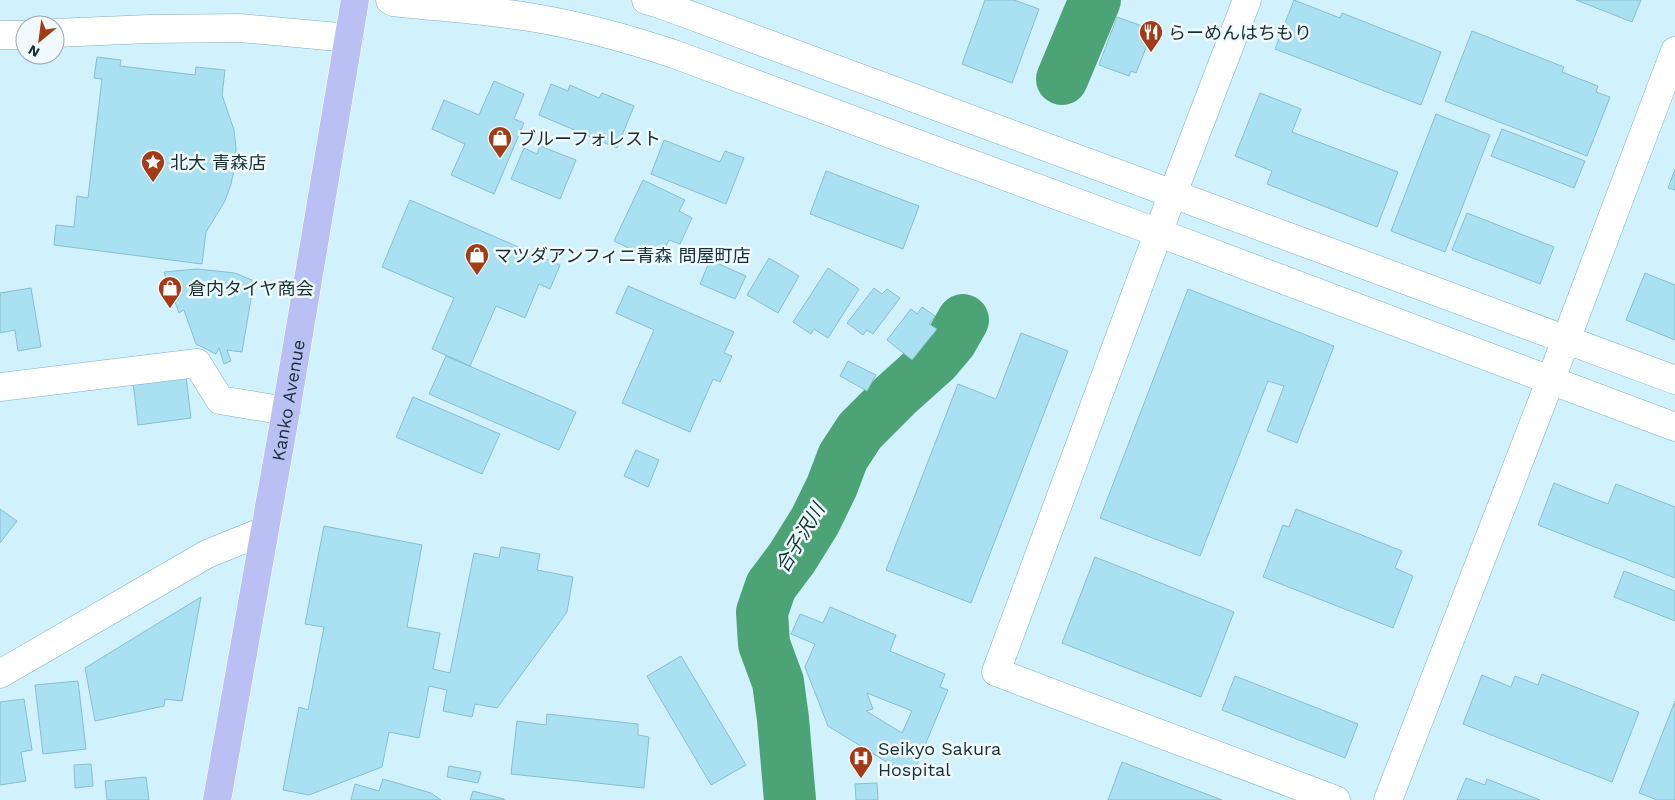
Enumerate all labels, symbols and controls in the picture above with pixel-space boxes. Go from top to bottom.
north arrow [15,15,65,65]
restaurant icon: らーめんはちもり [1138,19,1164,53]
place label: らーめんはちもり [1168,22,1312,43]
text: N [25,42,42,61]
shop icon: ブルーフォレスト [487,125,513,159]
place label: ブルーフォレスト [518,128,661,149]
place icon: 北大 青森店 [140,149,166,183]
place label: 北大 青森店 [170,152,266,173]
shop icon: マツダアンフィニ青森 問屋町店 [464,242,490,276]
place label: マツダアンフィニ青森 問屋町店 [494,245,751,266]
shop icon: 倉内タイヤ商会 [157,275,183,309]
place label: 倉内タイヤ商会 [188,278,313,299]
street label: Kanko Avenue [267,338,308,463]
water label: 合子沢川 [771,498,830,577]
place label: Seikyo Sakura Hospital [878,738,1001,780]
hospital icon: Seikyo Sakura Hospital [848,745,874,779]

